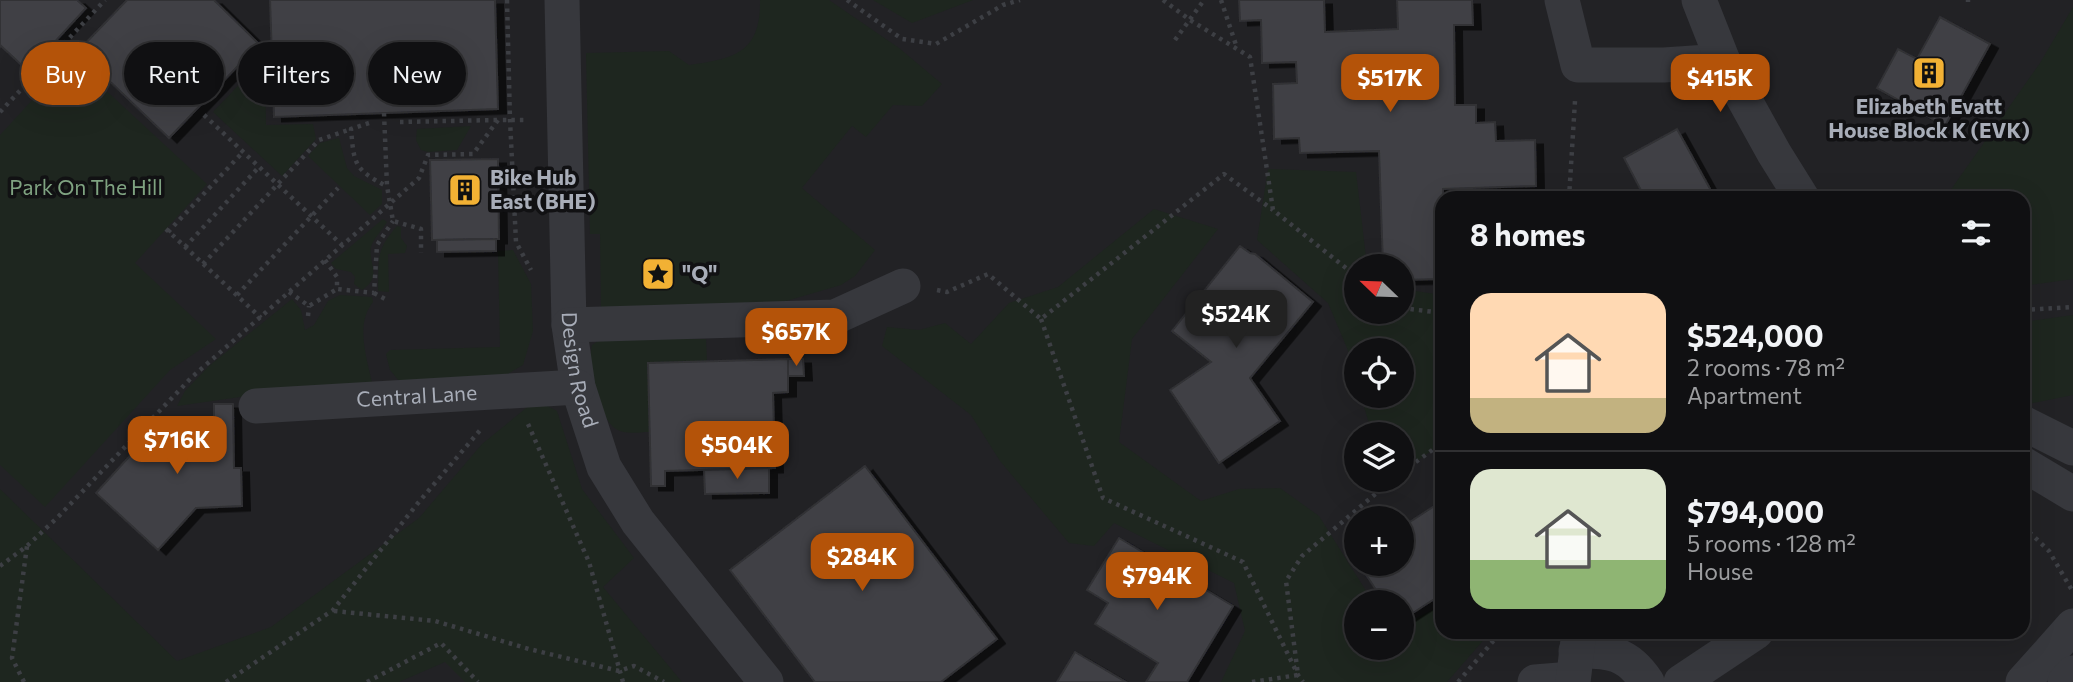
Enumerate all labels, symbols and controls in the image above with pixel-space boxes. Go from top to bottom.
chip: Buy [21,42,110,105]
chip: Rent [124,42,224,105]
chip: Filters [238,42,354,105]
chip: New [368,42,466,105]
pin: $517K [1341,54,1439,114]
pin: $415K [1671,54,1769,114]
building icon: Elizabeth Evatt House Block K (EVK) [1910,54,1948,92]
text: $517K [1357,63,1423,91]
text: $415K [1687,63,1753,91]
place label: Elizabeth Evatt House Block K (EVK) [1828,93,2030,142]
place label: Bike Hub East (BHE) [490,164,596,213]
building icon: Bike Hub East (BHE) [446,171,484,209]
park label: Park On The Hill [9,174,163,199]
icon: filters [1957,214,1995,252]
text: 8 homes [1470,215,1586,252]
north arrow [1344,254,1414,324]
map controls [1344,254,1414,660]
place icon: "Q" [639,255,677,293]
place label: "Q" [682,260,717,285]
pin: $524K [1187,290,1285,350]
text: $524K [1201,299,1271,327]
pin: $657K [747,308,845,368]
street label: Design Road [558,312,604,431]
text: $524,000 [1687,316,1824,353]
text: $657K [761,317,831,345]
icon: home [1526,321,1610,405]
button: locate [1344,338,1414,408]
text: 2 rooms · 78 m² [1687,353,1845,381]
street label: Central Lane [356,379,478,411]
text: Apartment [1687,381,1802,409]
pin: $716K [128,416,226,476]
pin: $504K [688,421,786,481]
button: layers [1344,422,1414,492]
text: $716K [144,425,210,453]
text: $504K [701,430,773,458]
text: $794,000 [1687,492,1824,529]
icon: home [1526,497,1610,581]
button: + [1344,506,1414,576]
text: 5 rooms · 128 m² [1687,529,1856,557]
pin: $284K [813,534,911,593]
text: $284K [827,542,897,570]
pin: $794K [1108,552,1206,612]
text: House [1687,557,1753,585]
text: $794K [1122,561,1192,589]
button: − [1344,590,1414,660]

